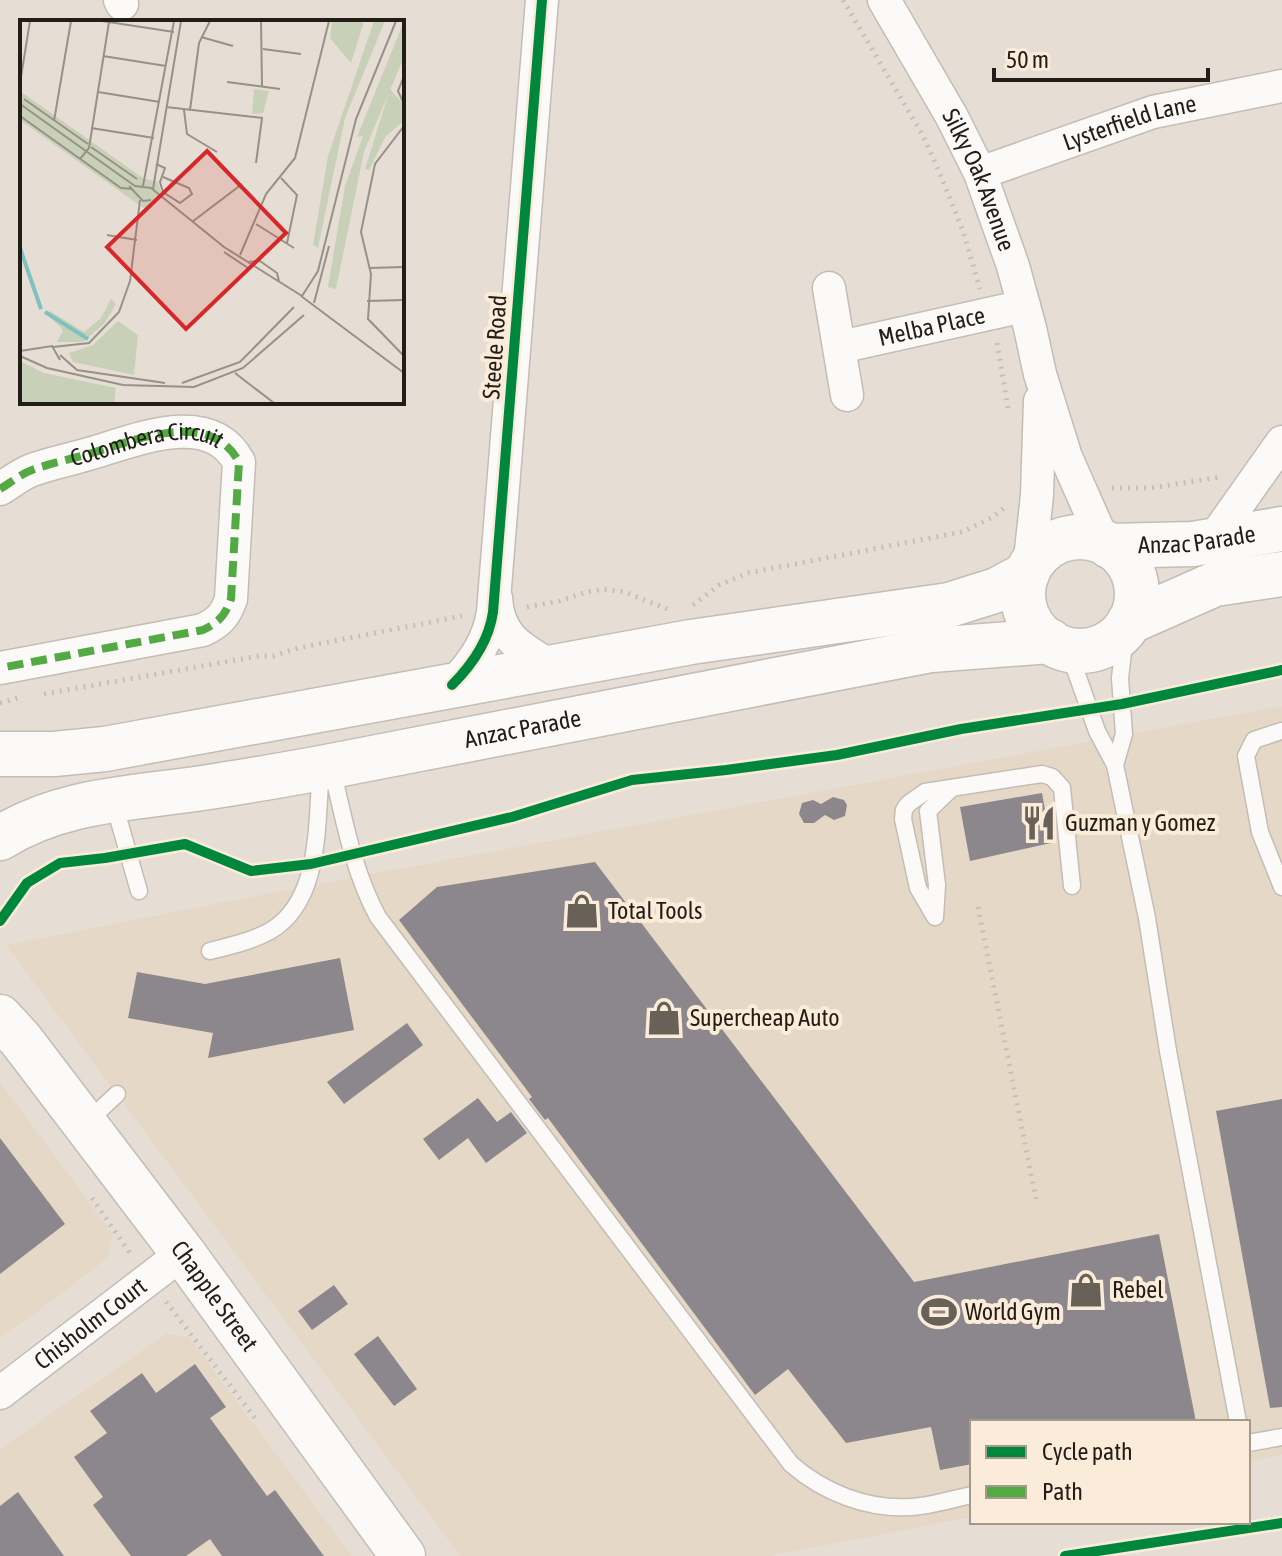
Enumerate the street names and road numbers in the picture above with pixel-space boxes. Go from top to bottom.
street label: Lysterfield Lane [1059,90,1198,156]
street label: Silky Oak Avenue [937,104,1021,254]
street label: Steele Road [477,294,512,400]
street label: Melba Place [876,301,987,351]
street label: Colombera Circuit [67,418,229,471]
street label: Anzac Parade [1138,520,1257,558]
street label: Anzac Parade [462,704,583,753]
street label: Chapple Street [166,1235,264,1356]
street label: Chisholm Court [29,1272,152,1375]

